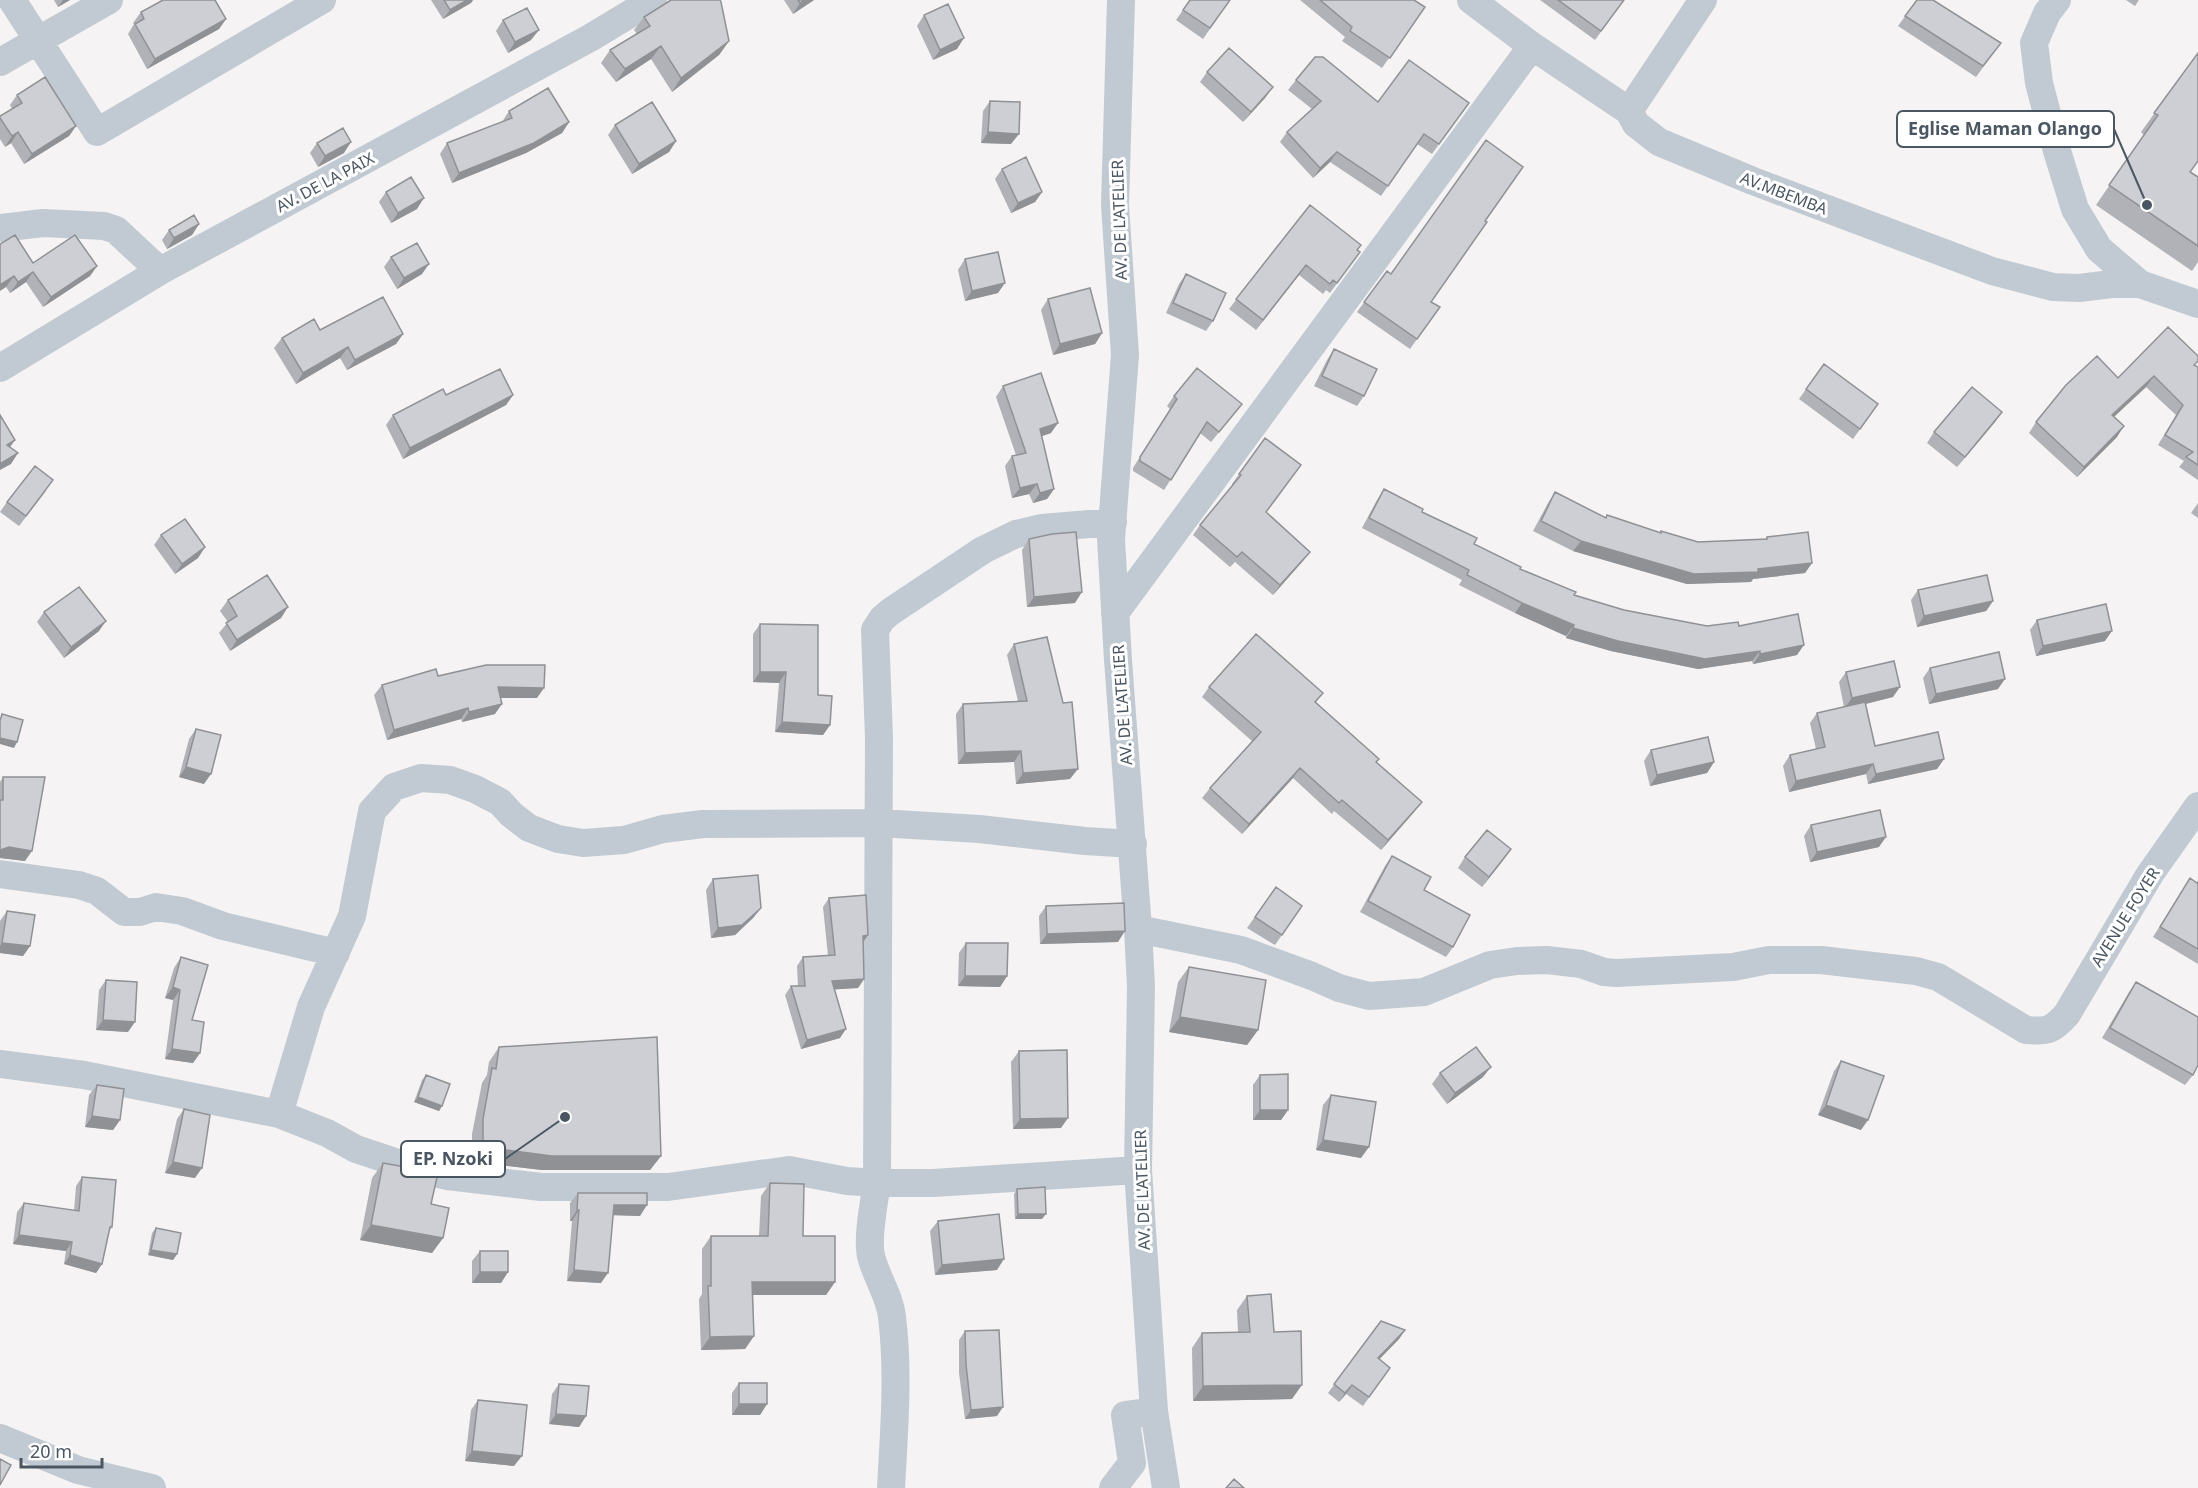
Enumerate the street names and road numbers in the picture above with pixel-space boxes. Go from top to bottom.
street label: AV. DE LA PAIX [272,147,378,217]
street label: AV. DE L'ATELIER [1106,159,1132,281]
street label: AV.MBEMBA [1737,166,1831,220]
street label: AV. DE L'ATELIER [1107,644,1137,766]
street label: AVENUE FOYER [2086,863,2164,971]
street label: AV. DE L'ATELIER [1129,1129,1155,1251]

